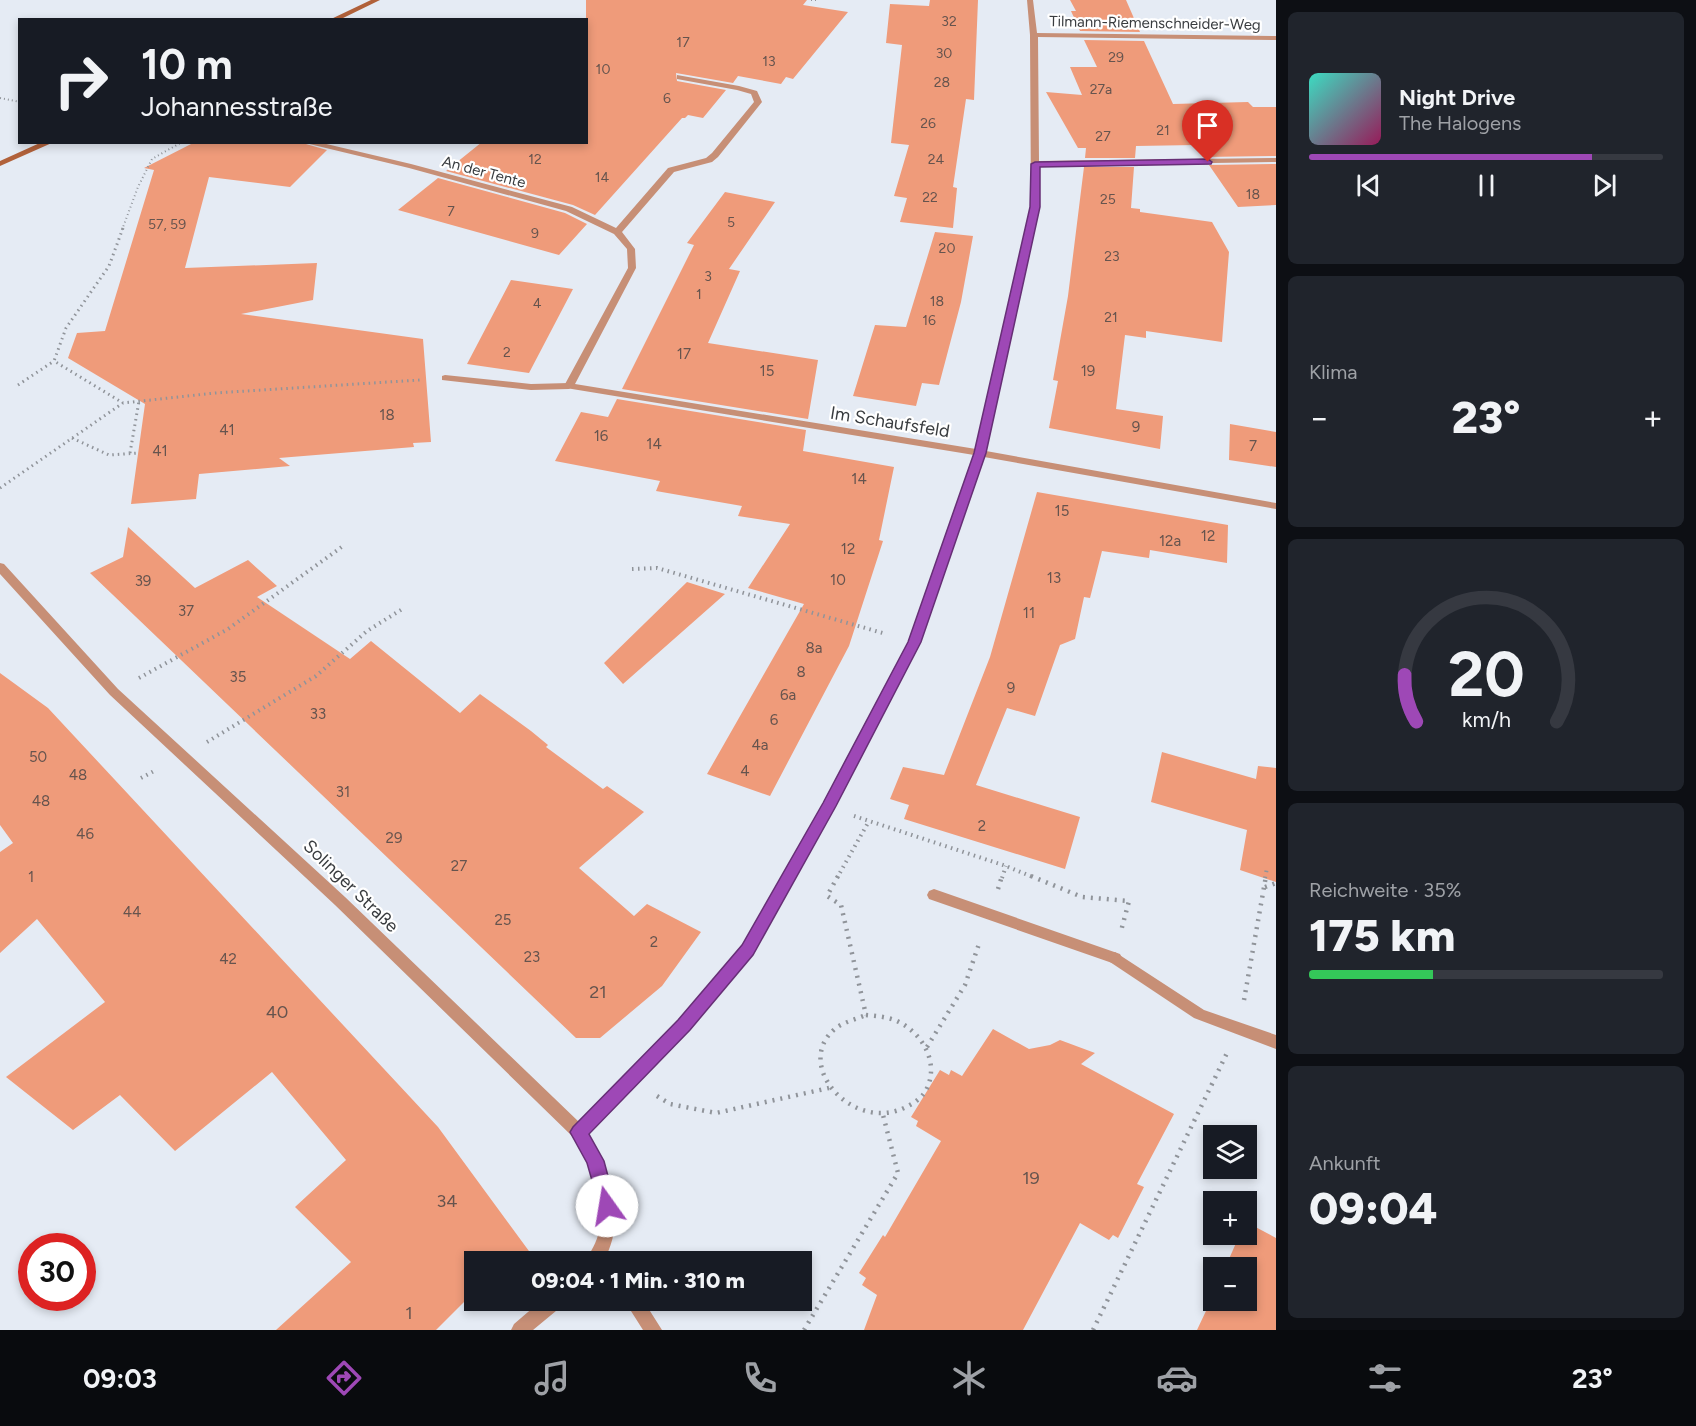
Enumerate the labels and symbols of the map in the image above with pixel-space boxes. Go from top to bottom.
street label: Tilmann-Riemenschneider-Weg [1049,12,1261,34]
house number: 32 [941,13,957,30]
house number: 17 [676,34,690,51]
house number: 30 [936,45,952,62]
house number: 29 [1108,49,1124,66]
house number: 13 [762,53,776,70]
house number: 10 [596,61,610,78]
house number: 28 [934,74,950,91]
house number: 27a [1090,81,1112,98]
house number: 6 [663,90,671,107]
pin [1182,100,1233,162]
house number: 26 [920,115,936,132]
house number: 21 [1156,122,1170,139]
house number: 27 [1095,128,1111,145]
house number: 12 [528,151,542,168]
house number: 24 [928,151,945,168]
street label: An der Tente [440,152,528,192]
house number: 14 [595,169,610,186]
house number: 18 [1246,186,1260,203]
house number: 22 [922,189,938,206]
house number: 25 [1100,191,1116,208]
house number: 7 [447,203,455,220]
house number: 5 [727,214,735,231]
house number: 57, 59 [148,216,186,233]
house number: 9 [531,225,539,242]
house number: 20 [939,240,955,257]
house number: 23 [1104,248,1120,265]
house number: 3 [704,268,712,285]
house number: 1 [696,286,702,303]
house number: 18 [930,293,944,310]
house number: 4 [533,295,542,312]
house number: 21 [1104,309,1118,326]
house number: 16 [922,312,936,329]
house number: 2 [503,344,511,361]
house number: 17 [677,345,691,363]
house number: 15 [760,362,774,380]
house number: 19 [1081,362,1095,380]
street label: Im Schaufsfeld [829,402,951,442]
house number: 18 [379,406,395,424]
house number: 9 [1132,418,1140,436]
house number: 41 [219,421,235,439]
house number: 16 [594,427,609,445]
house number: 14 [646,435,662,453]
house number: 7 [1249,437,1257,455]
house number: 41 [152,442,168,460]
house number: 14 [851,470,867,488]
house number: 15 [1055,502,1069,520]
house number: 12 [1201,527,1215,545]
house number: 12a [1159,532,1181,550]
house number: 12 [841,540,855,558]
house number: 13 [1047,569,1061,587]
house number: 10 [830,571,846,589]
house number: 39 [135,572,151,590]
house number: 37 [178,602,194,620]
house number: 11 [1023,604,1035,622]
house number: 8a [806,639,822,657]
house number: 8 [796,663,806,681]
house number: 35 [230,668,246,686]
house number: 9 [1007,679,1015,697]
house number: 6a [780,686,796,704]
house number: 33 [310,705,326,723]
house number: 6 [770,711,779,729]
house number: 4a [752,736,768,754]
house number: 50 [29,748,47,766]
house number: 4 [740,762,750,780]
house number: 48 [69,766,87,784]
house number: 31 [336,783,350,801]
house number: 48 [32,792,50,810]
house number: 2 [978,817,986,835]
house number: 46 [76,825,94,843]
house number: 29 [386,829,402,847]
street label: Solinger Straße [299,835,403,937]
house number: 27 [451,857,467,875]
house number: 1 [28,868,34,886]
house number: 44 [123,903,141,921]
house number: 25 [494,911,512,929]
house number: 2 [650,933,658,951]
house number: 23 [524,948,540,966]
house number: 42 [219,950,237,968]
house number: 21 [589,981,607,1003]
house number: 40 [266,1001,288,1023]
house number: 19 [1022,1167,1040,1189]
position arrow [575,1174,639,1238]
house number: 34 [437,1190,457,1212]
speed limit sign: 30 [18,1233,96,1311]
house number: 1 [405,1302,413,1324]

